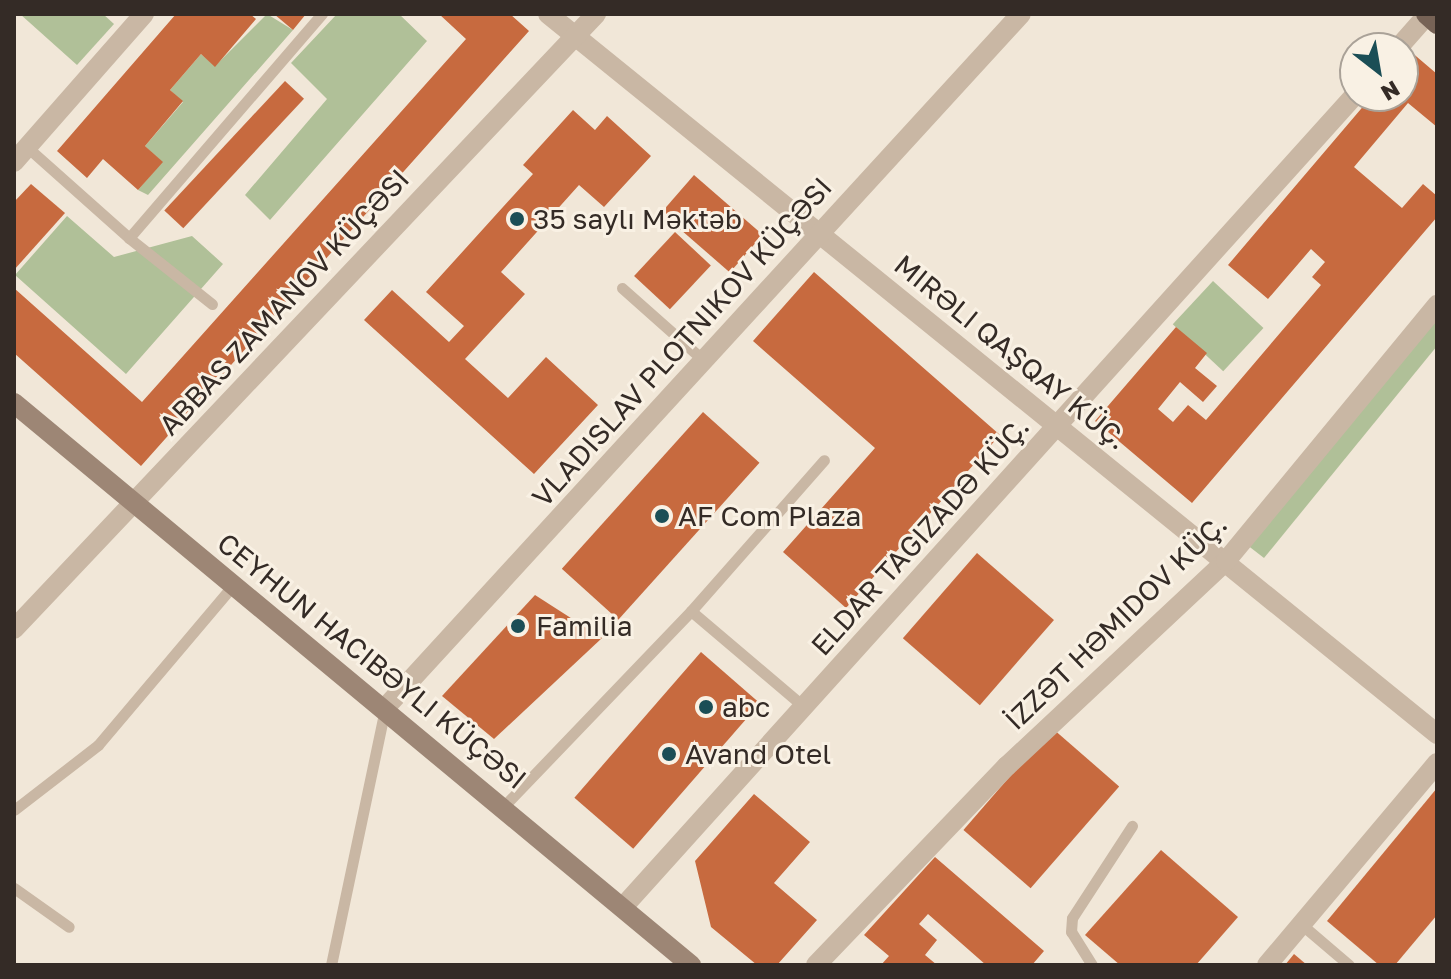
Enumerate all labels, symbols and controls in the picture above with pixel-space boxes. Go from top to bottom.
north arrow [1339,32,1419,112]
text: N [1376,75,1405,107]
street label: ABBAS ZAMANOV KÜÇƏSI [152,162,416,442]
street label: VLADISLAV PLOTNIKOV KÜÇƏSI [525,170,839,514]
place label: 35 saylı Məktəb [533,202,742,236]
marker: 35 saylı Məktəb [508,210,526,228]
street label: MIRƏLI QAŞQAY KÜÇ. [888,248,1134,456]
street label: ELDAR TAĞIZADƏ KÜÇ. [804,410,1036,662]
place label: AF Com Plaza [678,499,861,533]
marker: AF Com Plaza [653,507,671,525]
street label: İZZƏT HƏMIDOV KÜÇ. [998,507,1234,737]
street label: CEYHUN HACIBƏYLI KÜÇƏSI [211,526,533,796]
place label: Familia [536,609,632,643]
marker: Familia [507,615,529,637]
place label: abc [722,690,770,724]
marker: abc [697,698,715,716]
place label: Avand Otel [685,737,831,771]
marker: Avand Otel [660,745,678,763]

